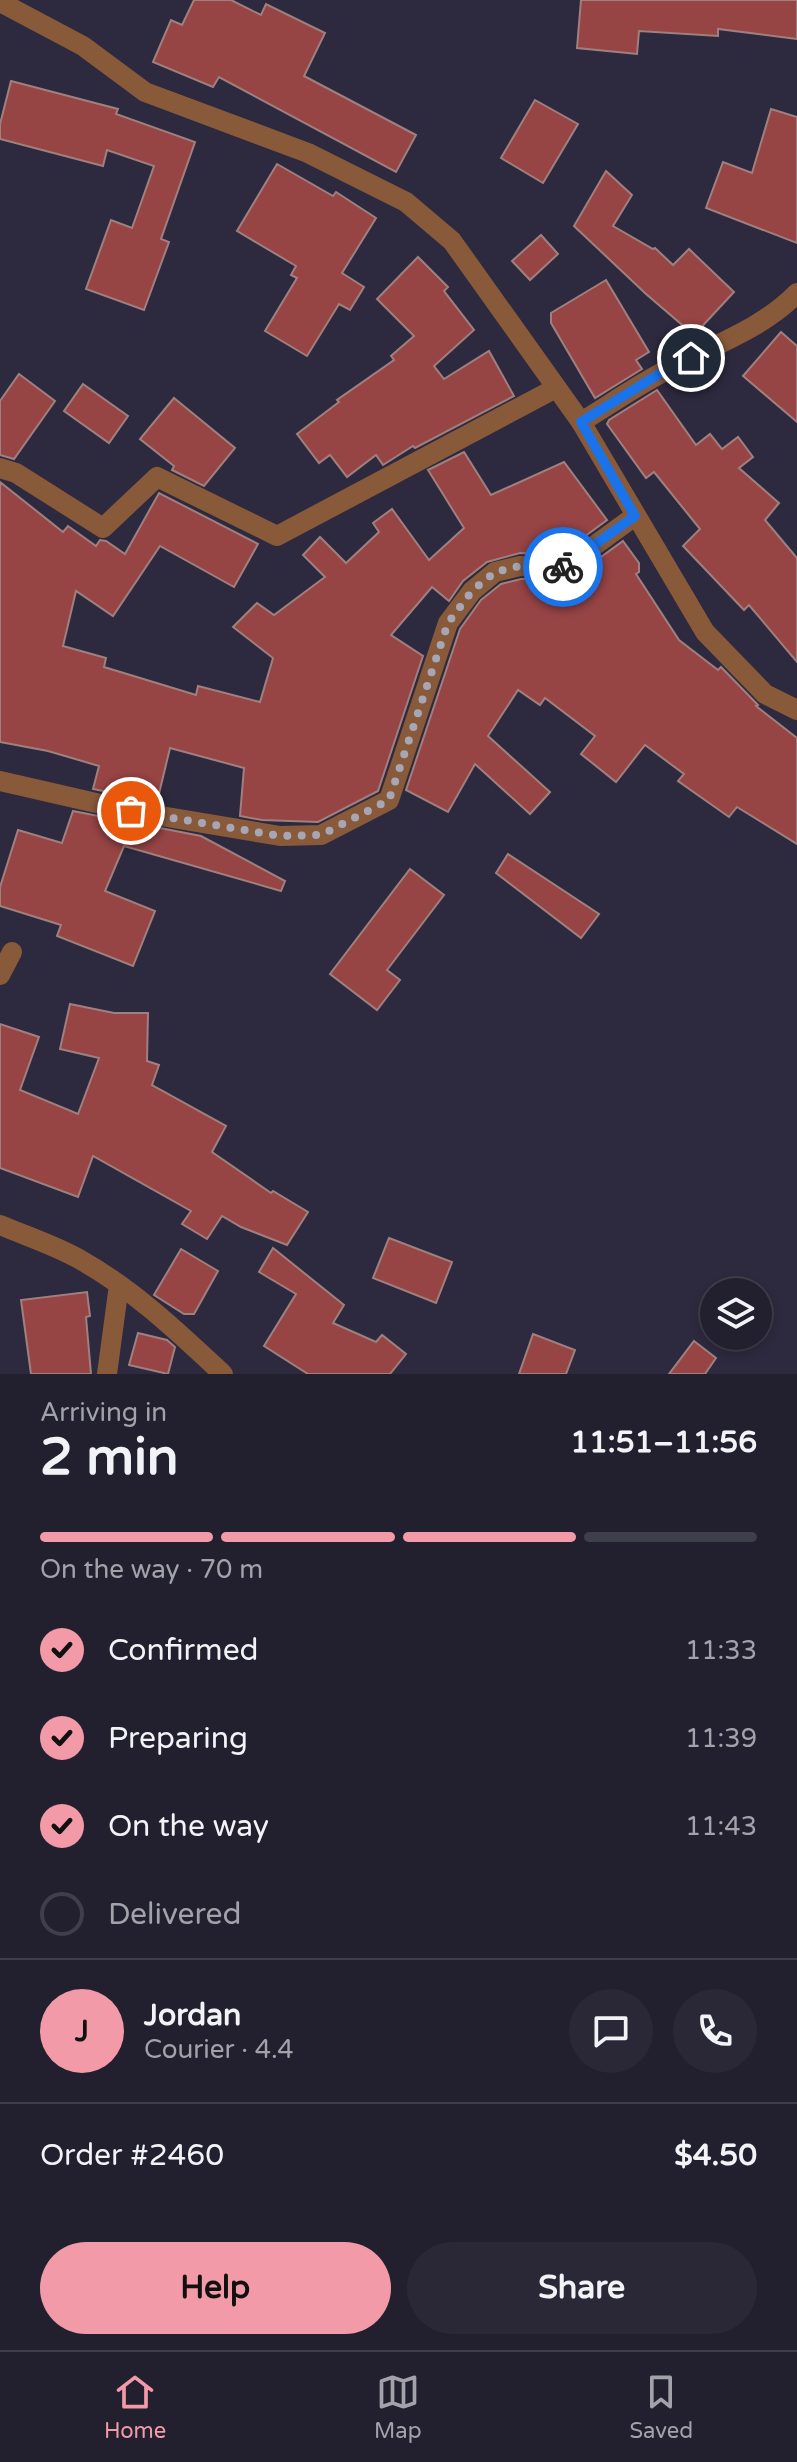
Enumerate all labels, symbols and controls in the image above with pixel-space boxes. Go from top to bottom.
pin [657,324,725,392]
icon: home [669,336,713,380]
courier [523,527,603,607]
icon: bike [541,545,585,589]
pin [97,777,165,845]
icon: bag [109,789,153,833]
map controls [700,1278,772,1350]
button: layers [700,1278,772,1350]
text: Arriving in [40,1397,167,1428]
text: 11:51–11:56 [570,1424,757,1461]
text: 2 min [40,1426,179,1489]
text: On the way · 70 m [40,1554,263,1585]
icon: check [40,1628,84,1672]
text: Confirmed [108,1632,259,1669]
text: 11:33 [685,1635,757,1666]
icon: check [40,1716,84,1760]
text: Preparing [108,1720,248,1757]
text: 11:39 [685,1723,757,1754]
icon: check [40,1804,84,1848]
text: On the way [108,1808,269,1845]
text: 11:43 [685,1811,757,1842]
text: Delivered [108,1896,242,1933]
button: chat [569,1989,653,2073]
button: phone [673,1989,757,2073]
text: Jordan [144,1997,241,2034]
text: J [75,2013,89,2050]
text: Courier · 4.4 [144,2034,294,2065]
text: Order #2460 [40,2137,224,2174]
text: $4.50 [674,2137,757,2174]
button: Help [40,2242,391,2334]
button: Share [407,2242,757,2334]
tab: Home [104,2370,166,2444]
tab: Map [374,2370,422,2444]
tab: Saved [629,2370,693,2444]

